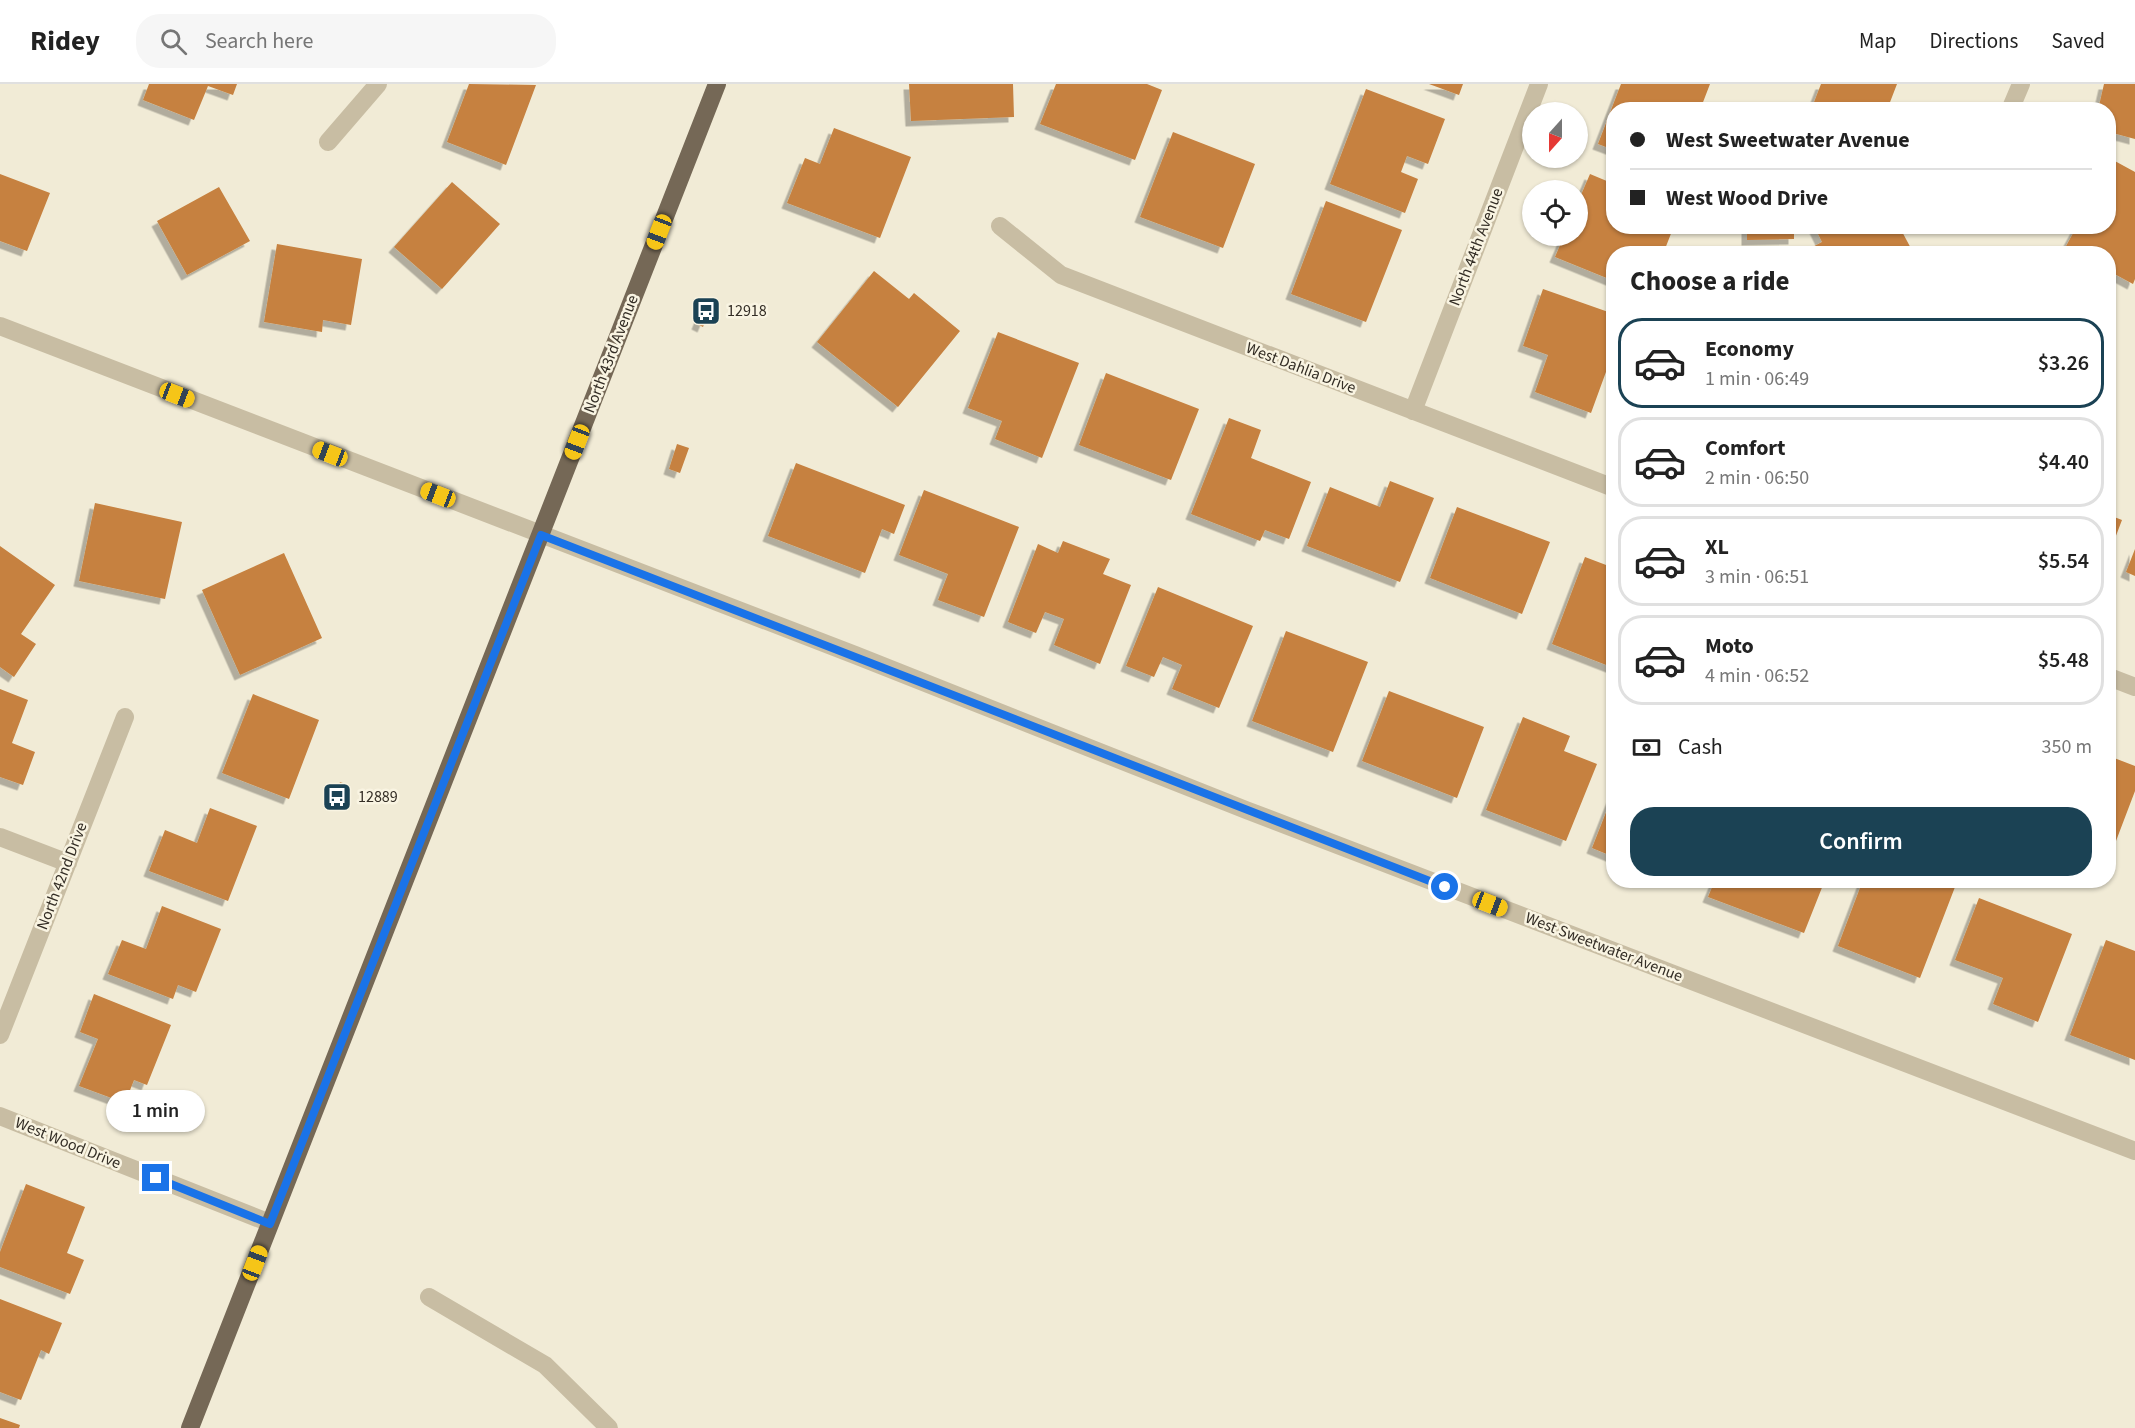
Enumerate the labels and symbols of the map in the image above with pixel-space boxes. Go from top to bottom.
north arrow [1522,102,1588,168]
street label: North 44th Avenue [1443,185,1509,309]
car [644,212,674,252]
street label: North 43rd Avenue [578,292,644,416]
bus stop icon: 12918 [690,295,722,327]
place label: 12918 [727,300,767,322]
street label: West Dahlia Drive [1243,337,1359,399]
car [157,380,197,410]
car [562,422,592,462]
car [310,439,350,469]
car [418,480,458,510]
bus stop icon: 12889 [321,781,353,813]
place label: 12889 [358,786,398,808]
street label: North 42nd Drive [31,819,93,933]
route start [1431,873,1458,900]
car [1470,889,1510,919]
street label: West Sweetwater Avenue [1522,907,1686,987]
callout: 1 min [106,1091,206,1133]
street label: West Wood Drive [12,1112,124,1174]
route end [142,1164,169,1191]
car [240,1243,270,1283]

